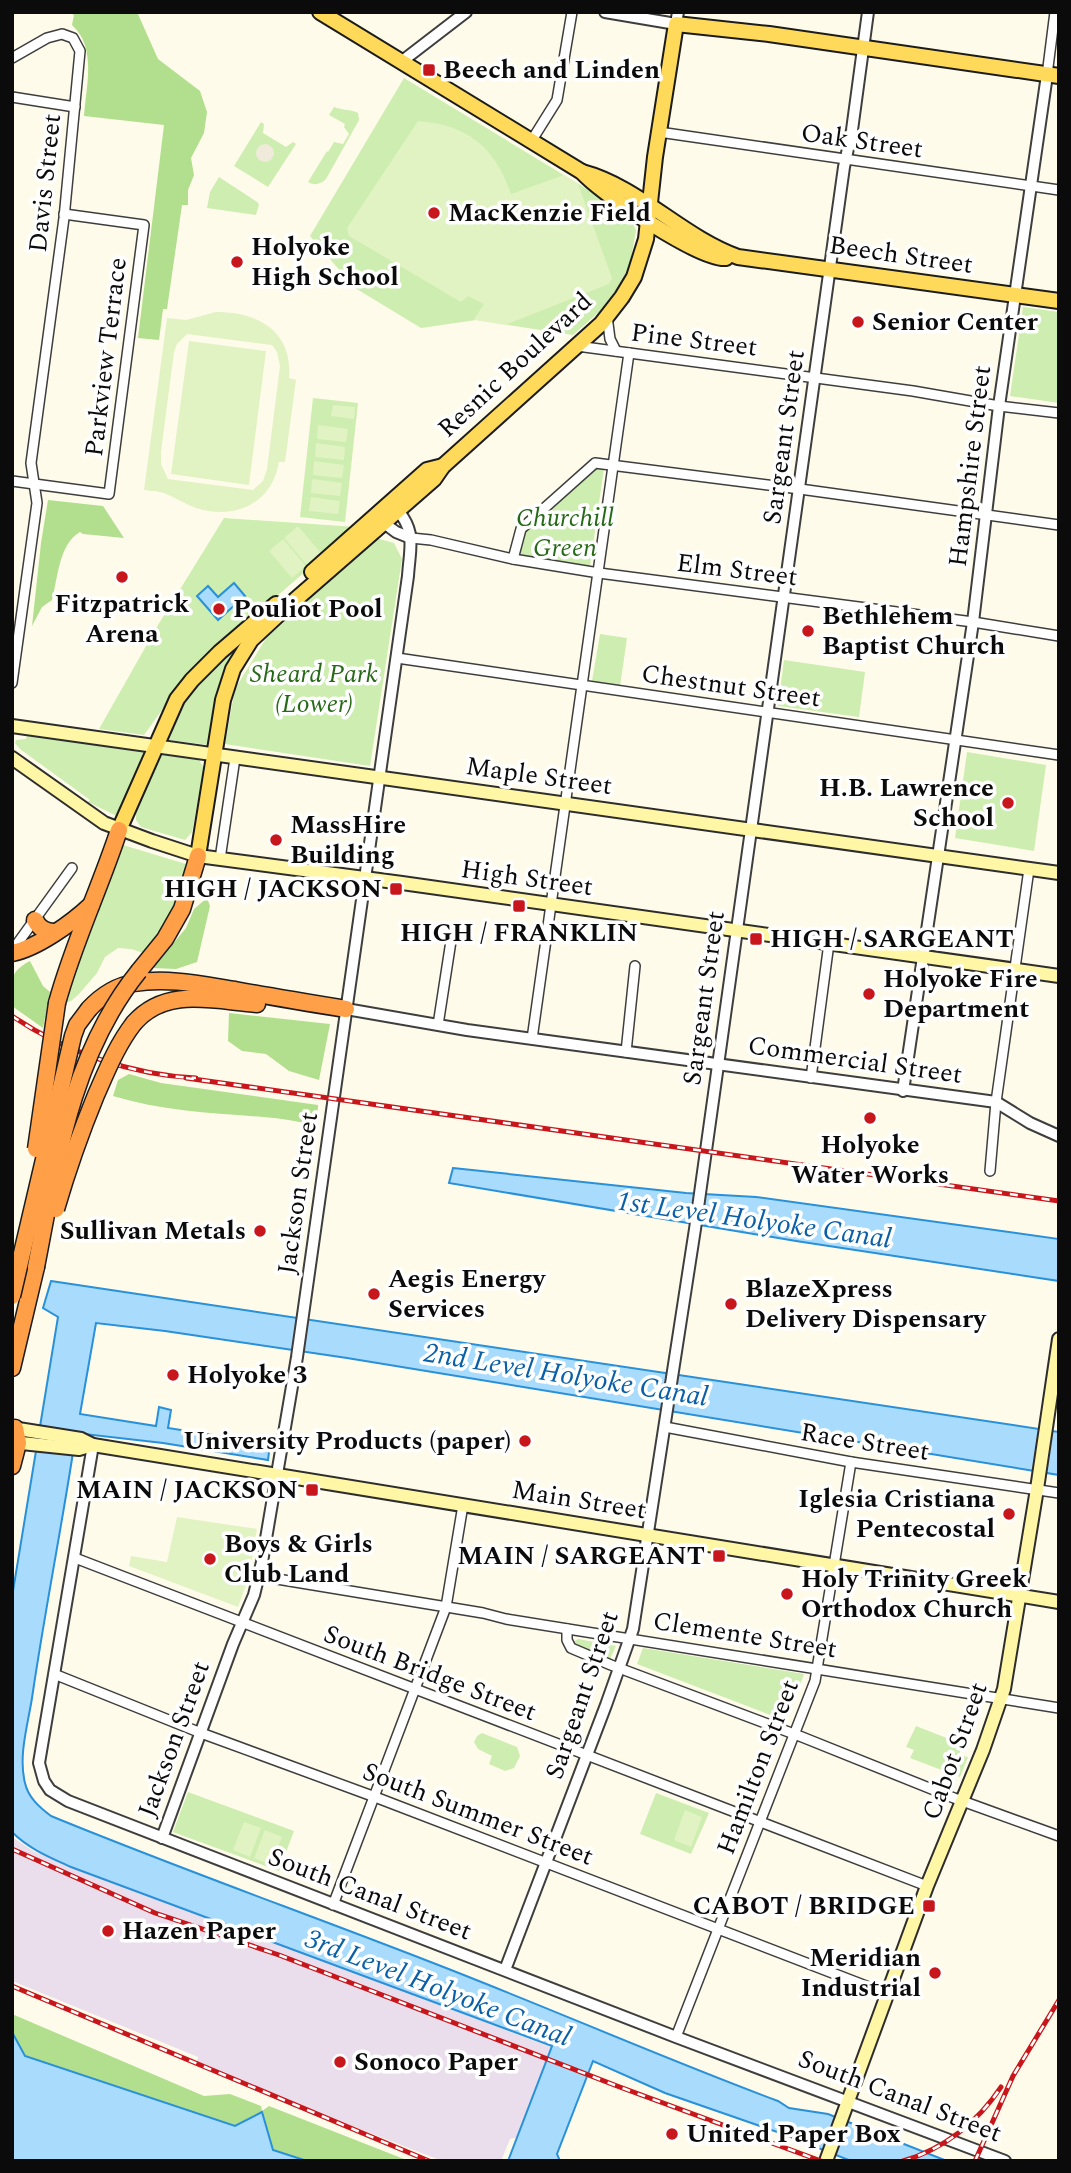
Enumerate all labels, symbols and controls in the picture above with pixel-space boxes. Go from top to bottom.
place label: Beech and Linden [443,50,660,90]
marker: Beech and Linden [421,62,437,78]
street label: Davis Street [18,112,72,254]
street label: Oak Street [798,113,926,169]
place label: MacKenzie Field [448,193,651,233]
marker: MacKenzie Field [426,205,442,221]
street label: Beech Street [826,225,976,285]
place label: Holyoke High School [251,227,399,297]
marker: Holyoke High School [229,254,245,270]
street label: Parkview Terrace [74,255,138,459]
street label: Resnic Boulevard [428,282,602,448]
place label: Senior Center [872,302,1039,342]
street label: Pine Street [628,312,760,368]
marker: Senior Center [850,314,866,330]
street label: Sargeant Street [752,347,816,527]
street label: Hampshire Street [938,363,1002,569]
park label: Churchill Green [516,498,614,568]
street label: Elm Street [674,543,800,597]
marker: Fitzpatrick Arena [114,569,130,585]
place label: Fitzpatrick Arena [55,584,190,654]
place label: Pouliot Pool [233,589,383,629]
place label: Bethlehem Baptist Church [822,596,1005,666]
marker: Pouliot Pool [211,601,227,617]
marker: Bethlehem Baptist Church [800,623,816,639]
park label: Sheard Park (Lower) [250,654,378,724]
street label: Chestnut Street [639,654,823,718]
street label: Maple Street [463,746,615,806]
place label: H.B. Lawrence School [819,768,994,838]
marker: H.B. Lawrence School [1000,795,1016,811]
place label: MassHire Building [290,805,406,875]
marker: MassHire Building [268,832,284,848]
street label: High Street [458,849,596,907]
place label: HIGH / JACKSON [164,869,382,909]
marker: HIGH / JACKSON [388,881,404,897]
marker: HIGH / FRANKLIN [511,898,527,914]
street label: Sargeant Street [672,908,736,1088]
place label: HIGH / FRANKLIN [400,913,638,953]
place label: HIGH / SARGEANT [770,919,1014,959]
marker: HIGH / SARGEANT [748,931,764,947]
place label: Holyoke Fire Department [883,959,1038,1029]
marker: Holyoke Fire Department [861,986,877,1002]
street label: Commercial Street [745,1025,965,1095]
street label: Jackson Street [267,1109,329,1277]
marker: Holyoke Water Works [862,1110,878,1126]
place label: Holyoke Water Works [791,1125,949,1195]
water label: 1st Level Holyoke Canal [614,1179,894,1261]
place label: Sullivan Metals [60,1211,246,1251]
marker: Sullivan Metals [252,1223,268,1239]
place label: Aegis Energy Services [388,1259,547,1329]
place label: BlazeXpress Delivery Dispensary [745,1269,987,1339]
marker: Aegis Energy Services [366,1286,382,1302]
marker: BlazeXpress Delivery Dispensary [723,1296,739,1312]
water label: 2nd Level Holyoke Canal [420,1331,711,1419]
place label: Holyoke 3 [187,1355,307,1395]
marker: Holyoke 3 [165,1367,181,1383]
street label: Race Street [798,1412,932,1472]
place label: University Products (paper) [183,1421,511,1461]
marker: University Products (paper) [517,1433,533,1449]
place label: MAIN / JACKSON [76,1470,298,1510]
street label: Main Street [509,1470,649,1530]
place label: Iglesia Cristiana Pentecostal [798,1479,996,1549]
marker: MAIN / JACKSON [304,1482,320,1498]
marker: Iglesia Cristiana Pentecostal [1001,1506,1017,1522]
place label: Boys & Girls Club Land [224,1524,373,1594]
place label: MAIN / SARGEANT [457,1536,705,1576]
marker: MAIN / SARGEANT [711,1548,727,1564]
marker: Boys & Girls Club Land [202,1551,218,1567]
place label: Holy Trinity Greek Orthodox Church [801,1559,1028,1629]
marker: Holy Trinity Greek Orthodox Church [779,1586,795,1602]
street label: Clemente Street [650,1601,840,1669]
street label: Sargeant Street [534,1605,630,1785]
street label: South Bridge Street [318,1614,542,1732]
street label: Jackson Street [127,1655,221,1823]
street label: Hamilton Street [706,1674,810,1860]
street label: Cabot Street [912,1676,998,1826]
street label: South Summer Street [357,1752,599,1876]
street label: South Canal Street [262,1837,478,1951]
place label: CABOT / BRIDGE [693,1886,915,1926]
marker: CABOT / BRIDGE [921,1898,937,1914]
place label: Hazen Paper [122,1911,277,1951]
water label: 3rd Level Holyoke Canal [299,1917,577,2059]
marker: Hazen Paper [100,1923,116,1939]
place label: Meridian Industrial [801,1938,921,2008]
marker: Meridian Industrial [927,1965,943,1981]
street label: South Canal Street [792,2039,1008,2153]
place label: Sonoco Paper [354,2042,519,2082]
marker: Sonoco Paper [332,2054,348,2070]
place label: United Paper Box [686,2114,901,2154]
marker: United Paper Box [664,2126,680,2142]

